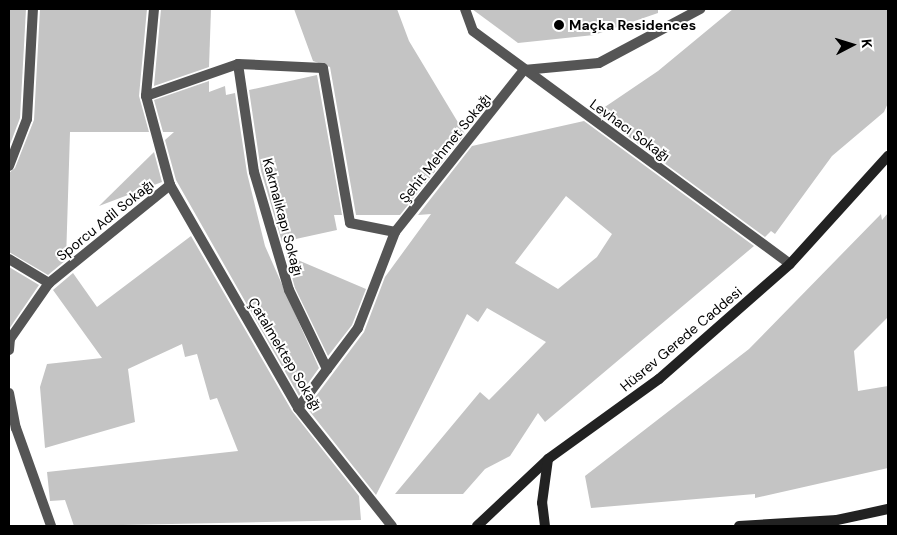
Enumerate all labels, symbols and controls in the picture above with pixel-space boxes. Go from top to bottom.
place label: Maçka Residences [569,17,696,33]
marker: Maçka Residences [553,19,565,31]
north arrow [827,20,877,70]
text: K [858,38,876,49]
street label: Şehit Mehmet Sokağı [396,90,494,206]
street label: Levhacı Sokağı [587,95,673,165]
street label: Kakmalıkapı Sokağı [259,156,307,278]
street label: Sporcu Adil Sokağı [53,176,157,264]
street label: Hüsrev Gerede Caddesi [617,283,745,395]
street label: Çatalmektep Sokağı [245,294,325,414]

